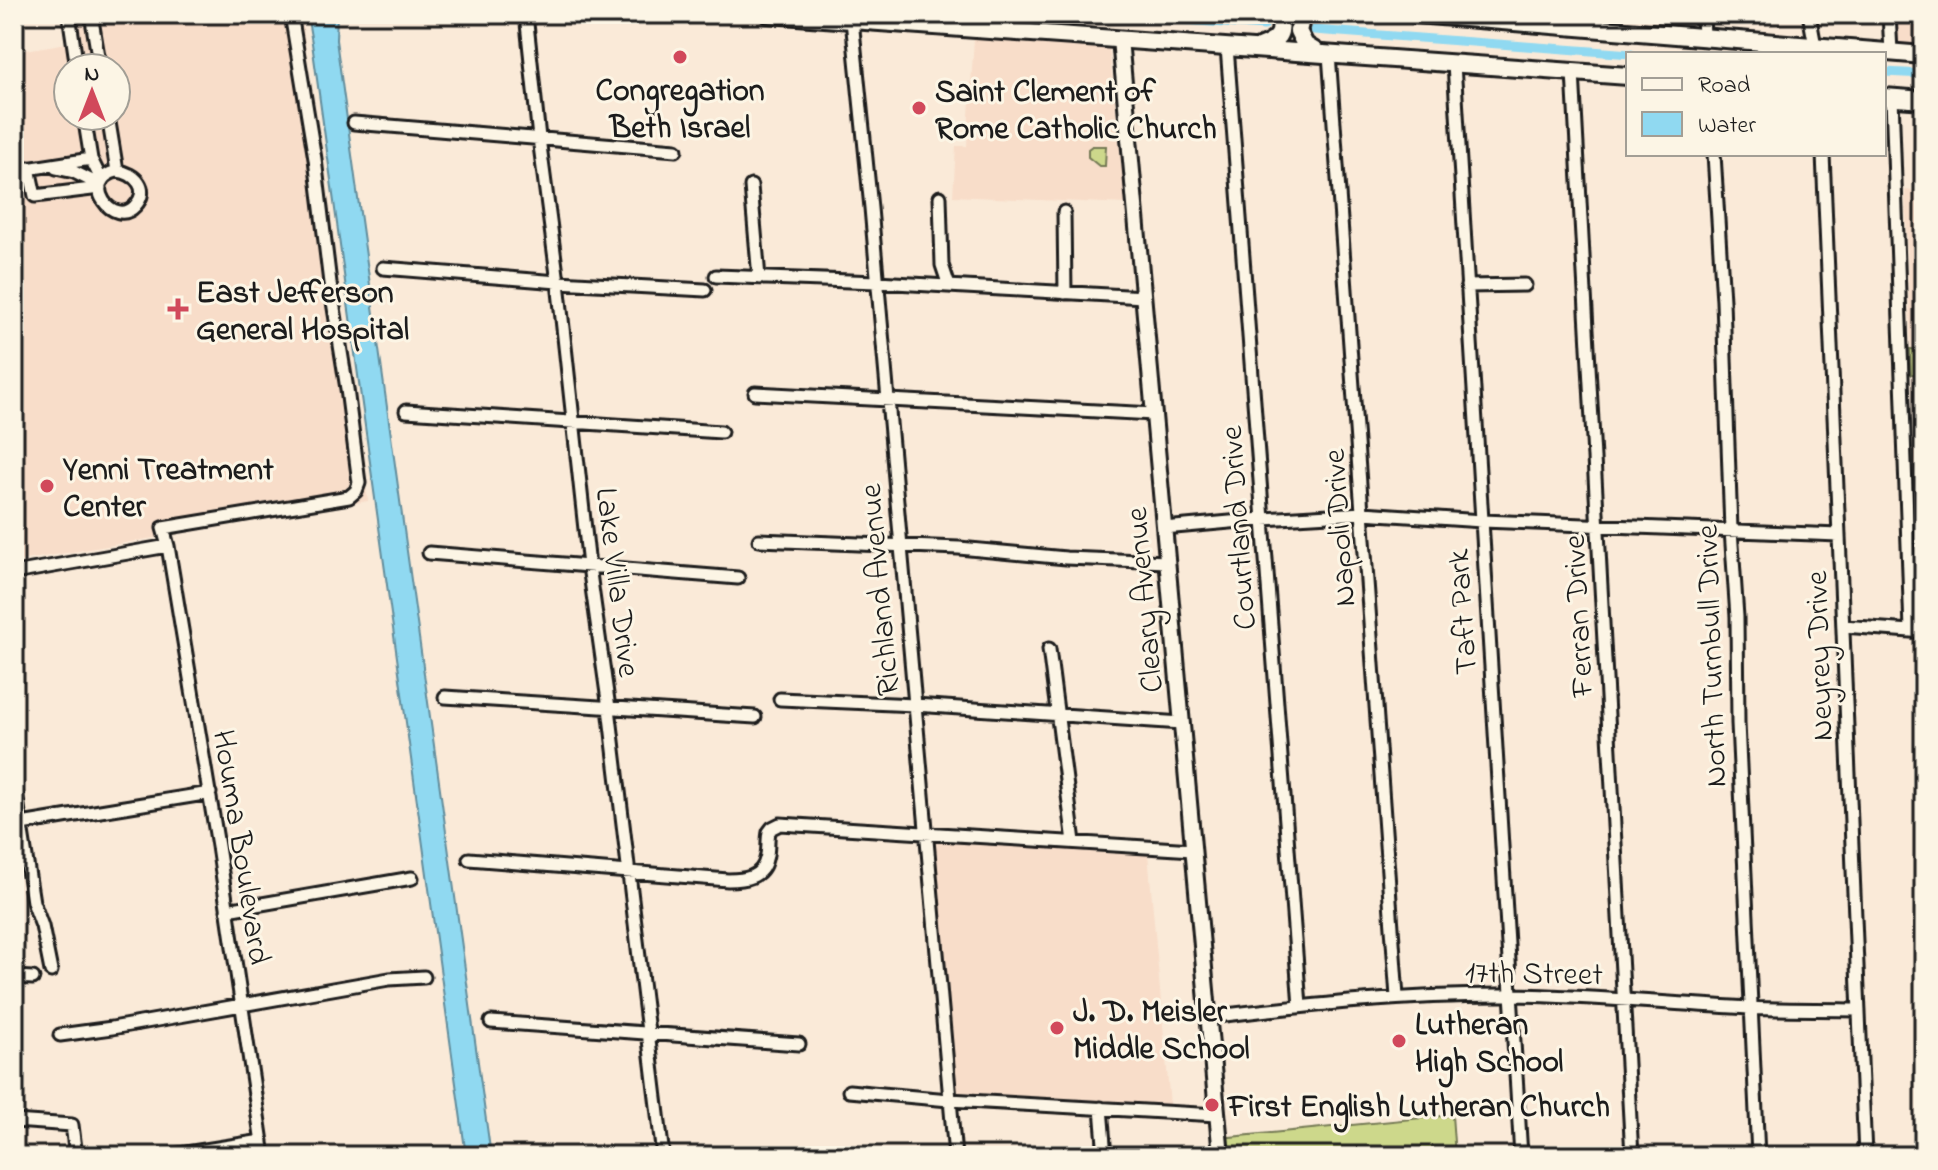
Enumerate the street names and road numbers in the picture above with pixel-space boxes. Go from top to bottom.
street label: Courtland Drive [1210,424,1271,631]
street label: Napoli Drive [1312,447,1370,608]
street label: Richland Avenue [849,481,914,698]
street label: Lake Villa Drive [581,485,651,681]
street label: Cleary Avenue [1115,504,1178,694]
street label: North Turnbull Drive [1685,523,1742,788]
street label: Ferran Drive [1553,533,1608,699]
street label: Taft Park [1437,546,1492,676]
street label: Neyrey Drive [1795,569,1848,742]
street label: Houma Boulevard [198,727,281,968]
street label: 17th Street [1465,951,1604,1000]

